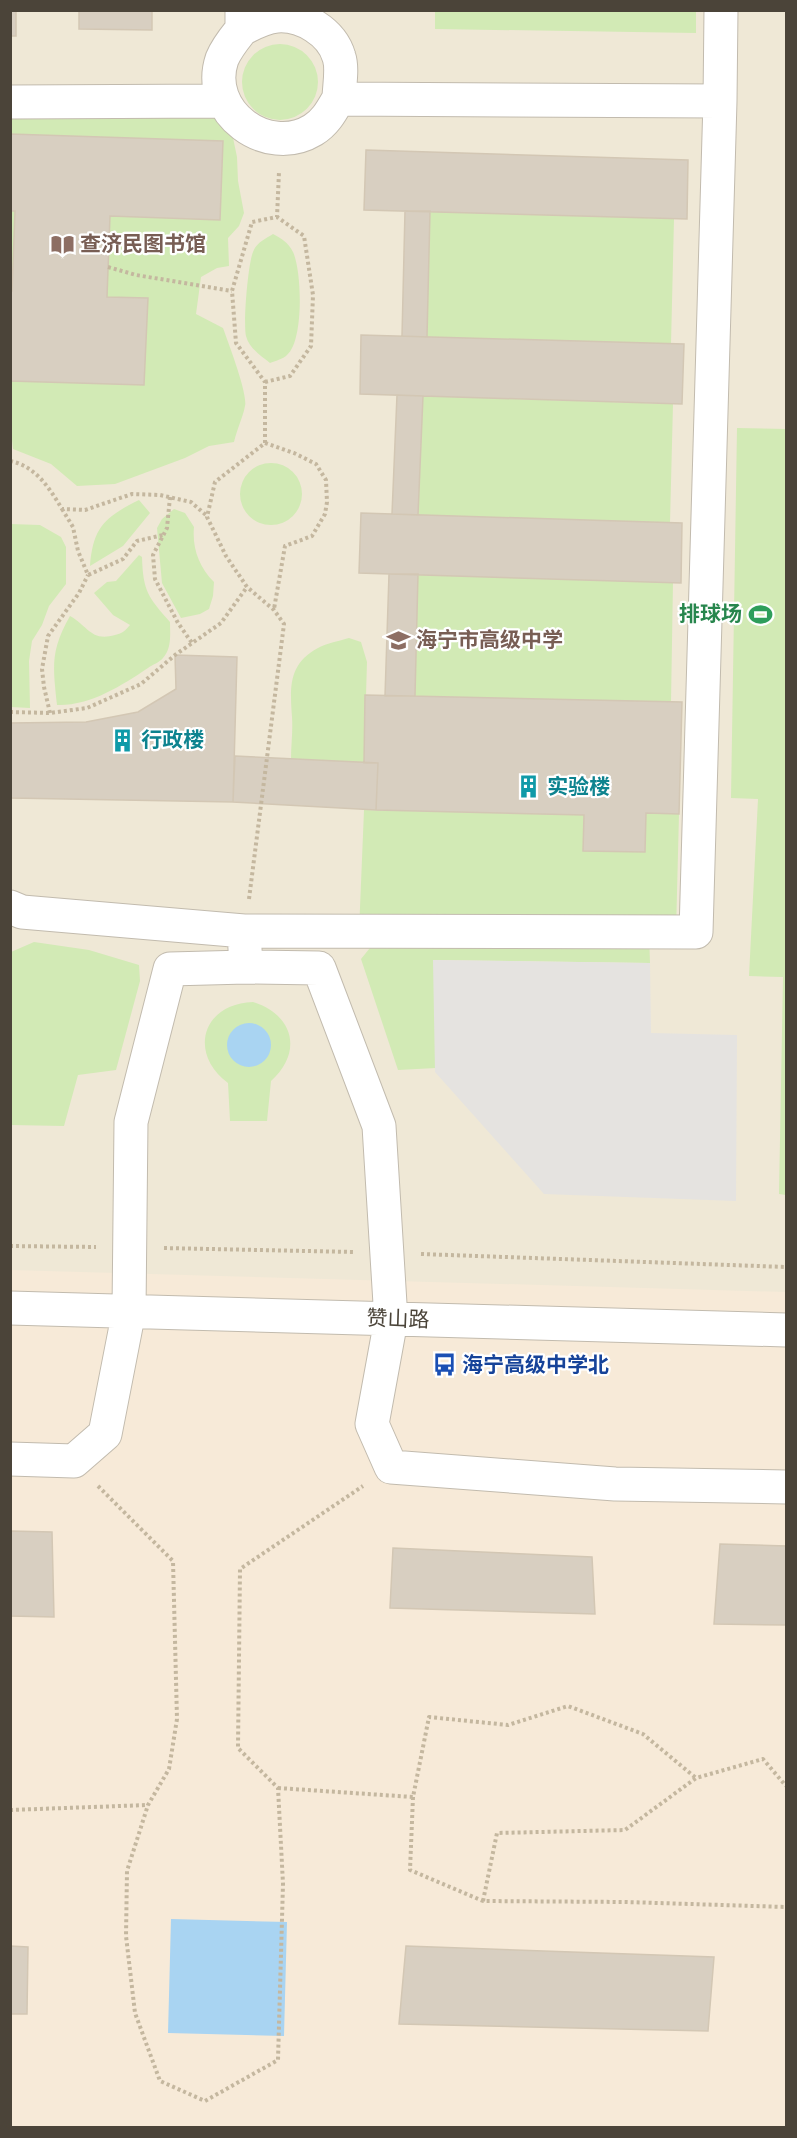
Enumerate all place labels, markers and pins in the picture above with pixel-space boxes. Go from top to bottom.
place label: 查济民图书馆 [80,229,206,258]
library icon: 查济民图书馆 [49,231,75,257]
place label: 排球场 [679,599,742,628]
sports icon: 排球场 [747,601,773,627]
place label: 海宁市高级中学 [416,625,563,654]
school or university icon: 海宁市高级中学 [385,627,411,653]
place label: 行政楼 [141,725,204,754]
building icon: 行政楼 [110,727,136,753]
place label: 实验楼 [547,772,610,801]
building icon: 实验楼 [516,774,542,800]
place label: 海宁高级中学北 [462,1350,609,1379]
bus stop icon: 海宁高级中学北 [431,1352,457,1378]

